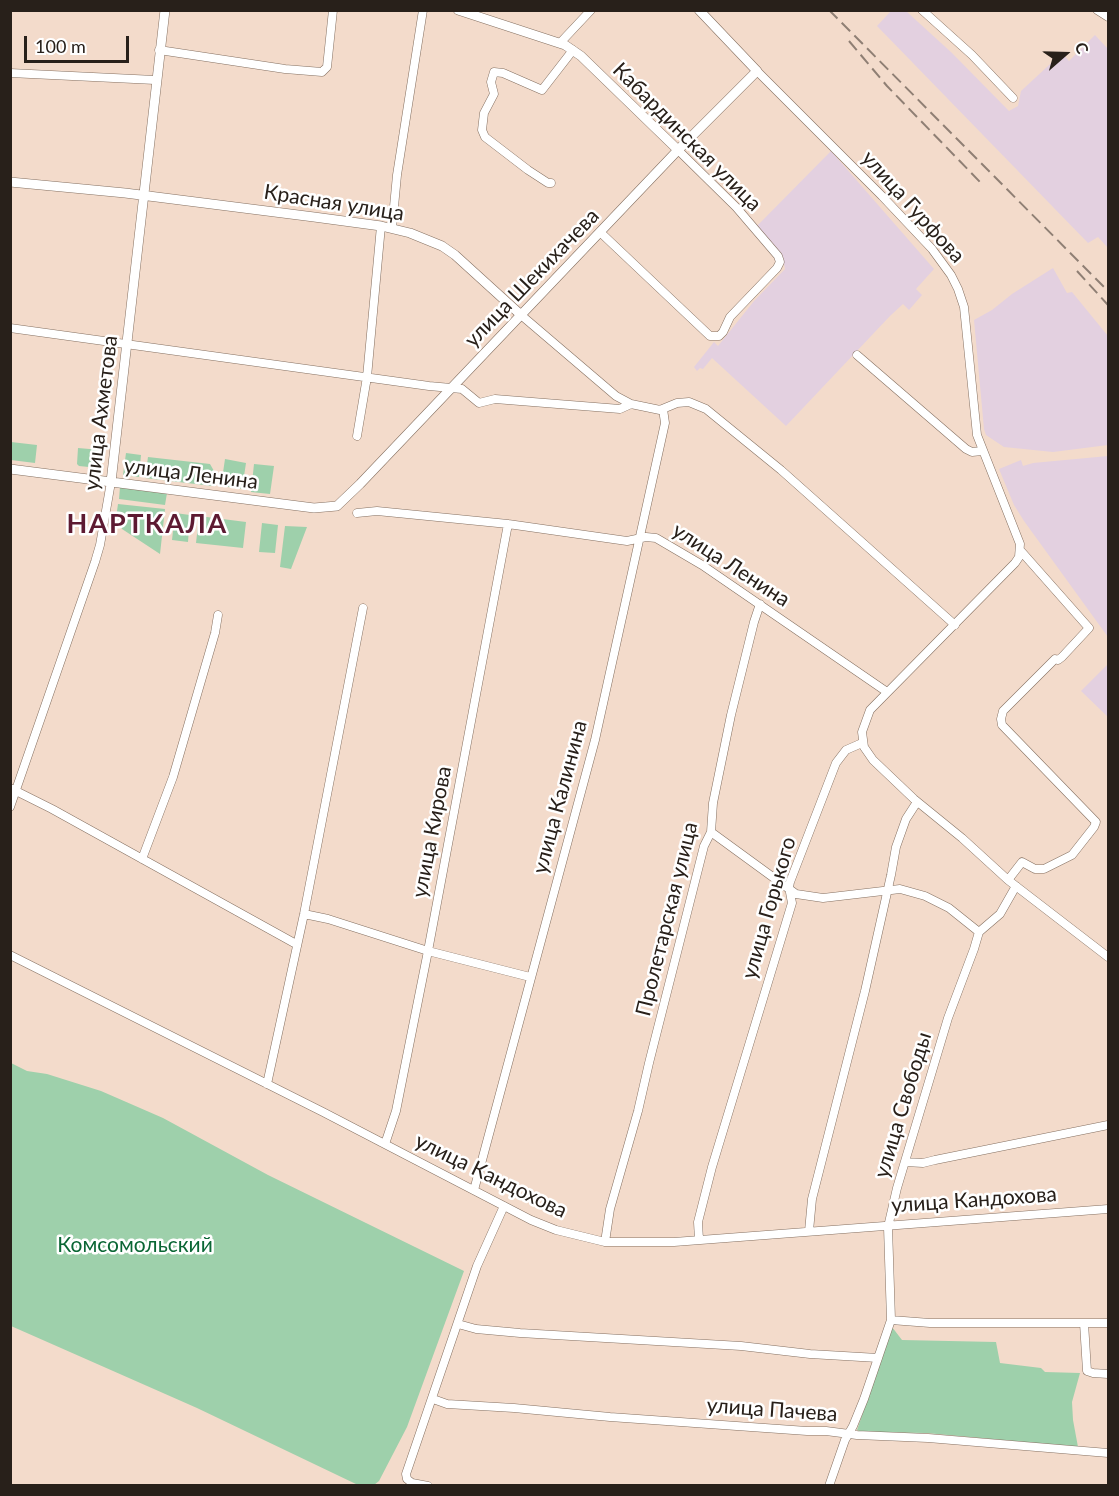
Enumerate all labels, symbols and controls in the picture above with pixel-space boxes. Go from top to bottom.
scale bar [27,24,132,62]
north arrow [1035,24,1095,84]
text: 100 m [35,35,86,57]
text: С [1072,39,1093,56]
street label: Кабардинская улица [607,57,767,217]
street label: улица Гурфова [856,146,970,268]
street label: Красная улица [262,179,406,227]
street label: улица Шекихачева [459,204,605,352]
street label: улица Ахметова [79,334,123,492]
street label: улица Ленина [123,453,259,495]
district label: НАРТКАЛА [66,508,228,540]
street label: улица Ленина [668,518,794,612]
street label: улица Калинина [527,718,593,876]
street label: улица Кирова [407,764,457,900]
street label: Пролетарская улица [631,819,703,1019]
street label: улица Горького [737,834,801,982]
street label: улица Свободы [869,1029,937,1181]
street label: улица Кандохова [411,1128,571,1224]
street label: улица Кандохова [890,1182,1058,1218]
park label: Комсомольский [57,1232,213,1258]
street label: улица Пачева [706,1393,838,1427]

